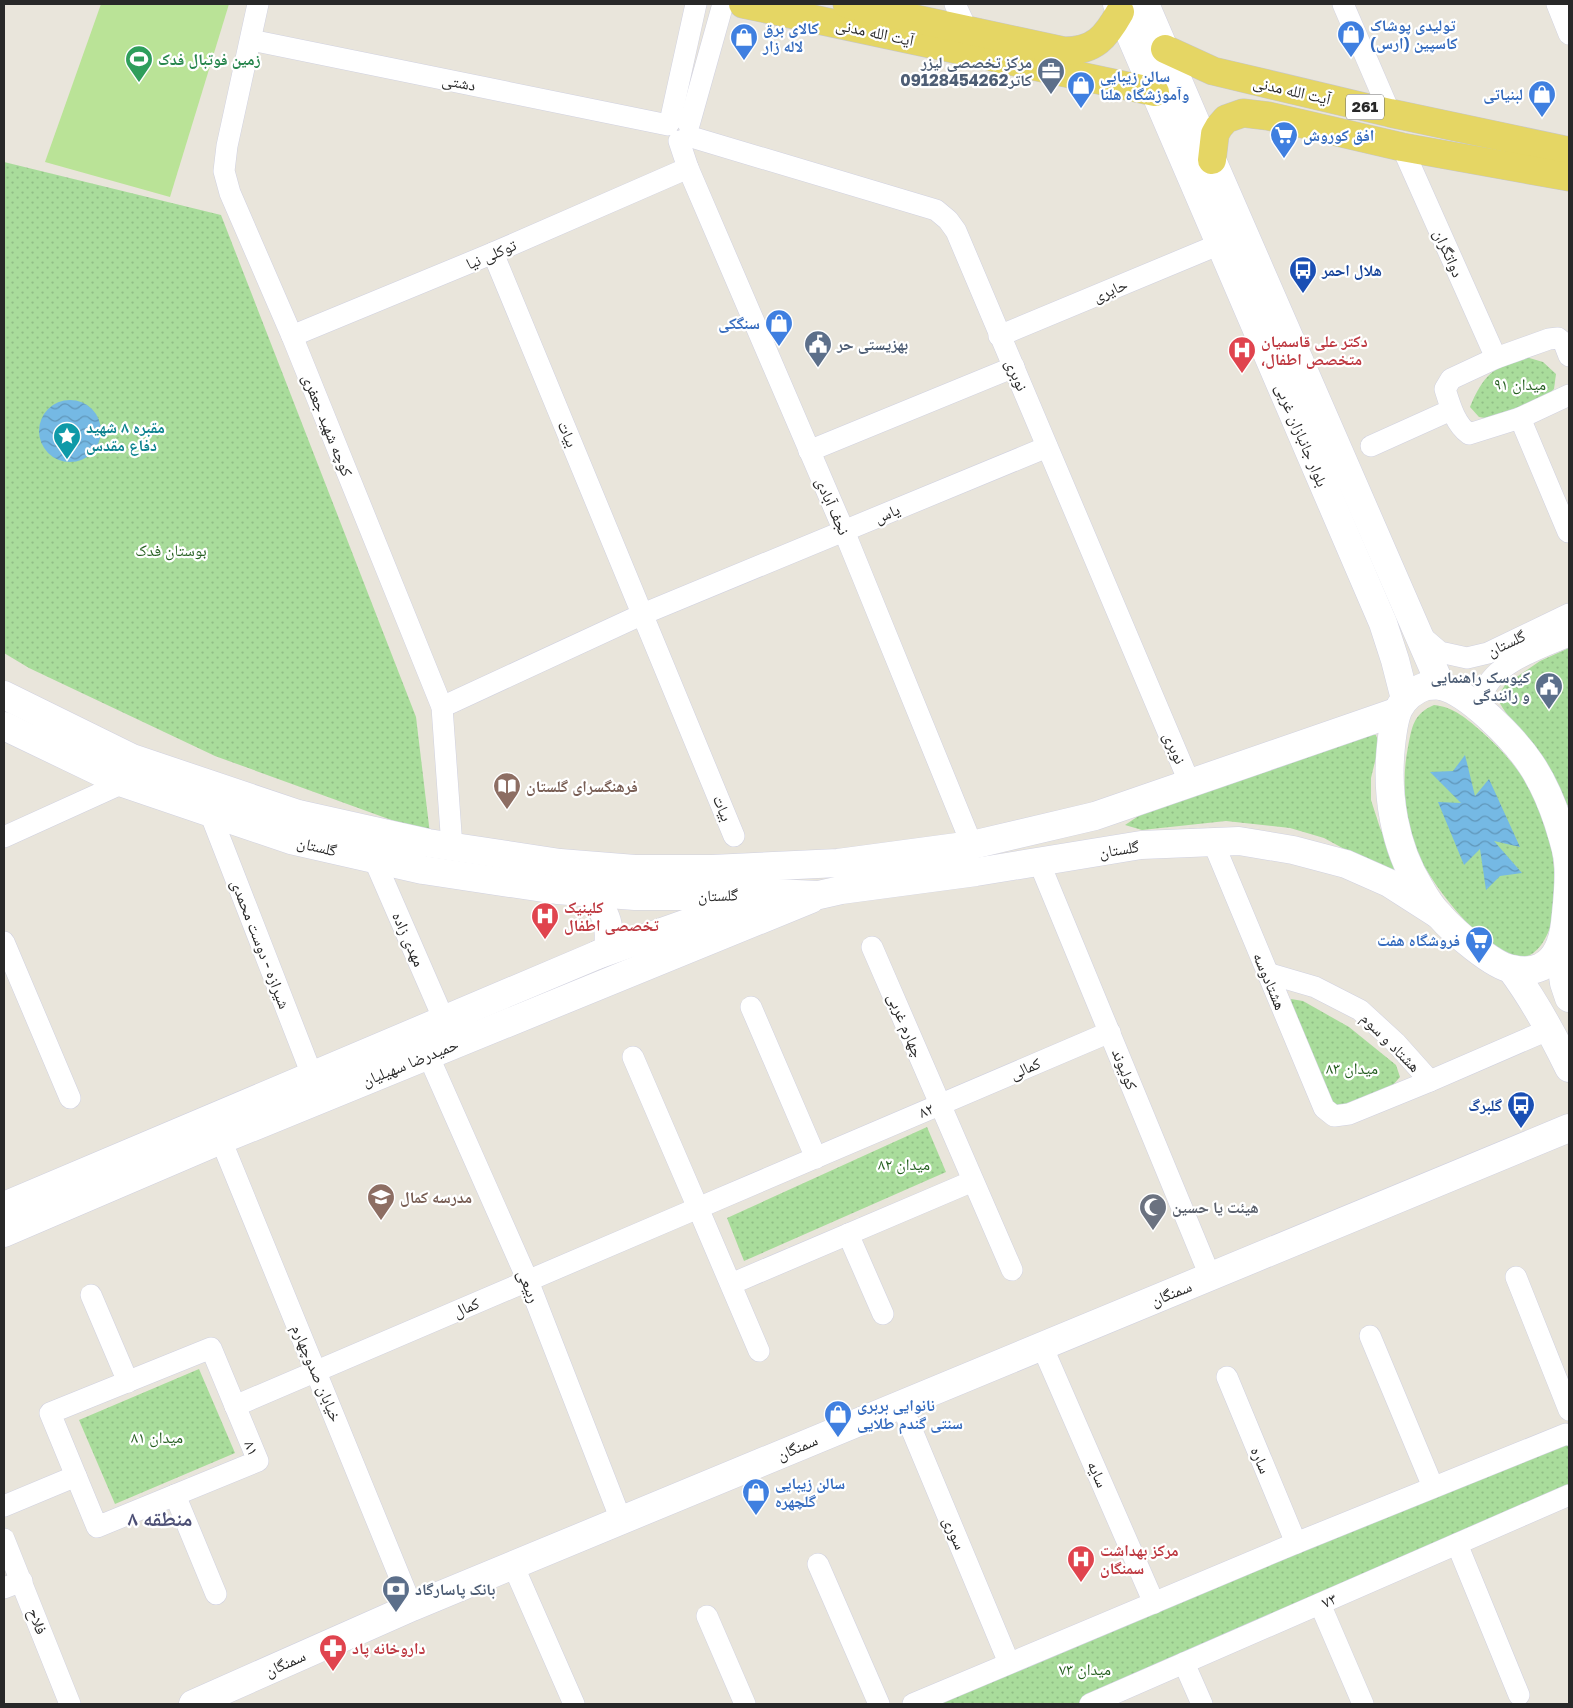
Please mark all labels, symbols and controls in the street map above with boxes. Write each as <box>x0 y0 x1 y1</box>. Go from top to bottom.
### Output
street label: آیت الله مدنی <box>834 14 917 51</box>
place label: تولیدی پوشاک کاسپین (ارس) <box>1370 15 1458 53</box>
place label: کالای برق لاله زار <box>762 18 819 56</box>
shop icon: تولیدی پوشاک کاسپین (ارس) <box>1336 19 1366 58</box>
shop icon: کالای برق لاله زار <box>729 22 759 61</box>
sports icon: زمین فوتبال فدک <box>124 44 154 83</box>
place label: زمین فوتبال فدک <box>158 49 261 69</box>
place label: مرکز تخصصی لیزر کاتر09128454262 <box>900 52 1032 90</box>
office icon: مرکز تخصصی لیزر کاتر09128454262 <box>1036 56 1066 95</box>
place label: سالن زیبایی وآموزشگاه هلنا <box>1100 66 1189 104</box>
street label: دشتی <box>440 69 478 96</box>
shop icon: سالن زیبایی وآموزشگاه هلنا <box>1066 70 1096 109</box>
street label: آیت الله مدنی <box>1251 71 1334 110</box>
shop icon: لبنیاتی <box>1527 79 1557 118</box>
place label: لبنیاتی <box>1483 84 1523 104</box>
road number: 261 <box>1346 94 1384 120</box>
supermarket icon: افق کوروش <box>1269 120 1299 159</box>
place label: افق کوروش <box>1303 125 1374 145</box>
street label: دواتگران <box>1429 226 1468 280</box>
street label: توکلی نیا <box>463 234 520 274</box>
bus stop icon: هلال احمر <box>1288 255 1318 294</box>
place label: هلال احمر <box>1321 260 1382 280</box>
street label: حایری <box>1089 274 1131 307</box>
shop icon: سنگکی <box>764 308 794 347</box>
place label: سنگکی <box>718 313 760 333</box>
public building icon: بهزیستی حر <box>803 329 833 368</box>
place label: دکتر علی قاسمیان ،متخصص اطفال <box>1261 331 1368 369</box>
place label: بهزیستی حر <box>836 334 908 354</box>
hospital icon: دکتر علی قاسمیان ،متخصص اطفال <box>1227 335 1257 374</box>
street label: نوبری <box>1000 356 1033 394</box>
street label: کوچه شهید جعفری <box>297 371 358 480</box>
park label: میدان ۹۱ <box>1494 374 1546 395</box>
street label: بلوار جانبازان غربی <box>1270 380 1333 490</box>
place label: مقبره ۸ شهید دفاع مقدس <box>86 417 165 456</box>
street label: بیات <box>554 418 582 450</box>
place icon: مقبره ۸ شهید دفاع مقدس <box>52 421 82 460</box>
street label: نجف آبادی <box>811 474 855 538</box>
street label: یاس <box>871 499 903 528</box>
park label: بوستان فدک <box>135 540 207 561</box>
street label: گلستان <box>1483 625 1529 661</box>
place label: کیوسک راهنمایی و رانندگی <box>1431 667 1530 705</box>
public building icon: کیوسک راهنمایی و رانندگی <box>1534 671 1564 710</box>
street label: نوبری <box>1158 729 1191 767</box>
library icon: فرهنگسرای گلستان <box>492 771 522 810</box>
place label: فرهنگسرای گلستان <box>526 776 638 796</box>
street label: بیات <box>709 792 737 824</box>
street label: گلستان <box>295 832 339 861</box>
street label: گلستان <box>1098 836 1141 863</box>
street label: شیرازه - دوست محمدی <box>226 876 295 1012</box>
street label: گلستان <box>697 884 739 907</box>
place label: کلینیک تخصصی اطفال <box>564 897 659 935</box>
hospital icon: کلینیک تخصصی اطفال <box>530 901 560 940</box>
street label: مهدی زاده <box>387 908 430 970</box>
supermarket icon: فروشگاه هفت <box>1464 925 1494 964</box>
place label: فروشگاه هفت <box>1377 930 1460 950</box>
street label: هشتادوسه <box>1249 949 1291 1013</box>
street label: چهارم غربی <box>883 990 929 1061</box>
street label: هشتاد و سوم <box>1356 1008 1425 1077</box>
street label: حمیدرضا سهیلیان <box>359 1034 462 1091</box>
street label: کولیوند <box>1108 1045 1142 1093</box>
street label: کمالی <box>1007 1052 1044 1084</box>
park label: میدان ۸۳ <box>1326 1058 1378 1079</box>
bus stop icon: گلبرگ <box>1506 1090 1536 1129</box>
place label: گلبرگ <box>1468 1095 1502 1115</box>
street label: ۸۲ <box>915 1098 937 1122</box>
park label: میدان ۸۲ <box>878 1154 930 1175</box>
school or university icon: مدرسه کمال <box>366 1182 396 1221</box>
place label: مدرسه کمال <box>400 1187 472 1207</box>
mosque icon: هیئت یا حسین <box>1138 1192 1168 1231</box>
place label: هیئت یا حسین <box>1172 1197 1259 1217</box>
street label: ربیعی <box>512 1267 545 1306</box>
street label: سمنگان <box>1148 1276 1195 1311</box>
street label: کمال <box>450 1292 483 1322</box>
street label: خیابان صدوچهارم <box>287 1321 346 1425</box>
place label: نانوایی بربری سنتی گندم طلایی <box>857 1395 963 1435</box>
shop icon: نانوایی بربری سنتی گندم طلایی <box>823 1399 853 1438</box>
park label: میدان ۸۱ <box>131 1427 183 1448</box>
street label: سمنگان <box>773 1429 821 1465</box>
street label: ۸۱ <box>240 1438 264 1458</box>
street label: ساره <box>1246 1444 1276 1476</box>
street label: سایه <box>1083 1457 1113 1491</box>
place label: سالن زیبایی گلچهره <box>775 1473 845 1511</box>
shop icon: سالن زیبایی گلچهره <box>741 1477 771 1516</box>
district label: منطقه ۸ <box>128 1505 192 1531</box>
street label: سوری <box>938 1513 971 1553</box>
place label: مرکز بهداشت سمنگان <box>1100 1540 1179 1578</box>
hospital icon: مرکز بهداشت سمنگان <box>1066 1544 1096 1583</box>
bank icon: بانک پاسارگاد <box>381 1574 411 1613</box>
place label: بانک پاسارگاد <box>415 1579 495 1599</box>
street label: ۷۳ <box>1318 1588 1340 1612</box>
street label: فلاح <box>23 1605 52 1637</box>
pharmacy icon: داروخانه پاد <box>318 1633 348 1672</box>
place label: داروخانه پاد <box>352 1638 425 1658</box>
street label: سمنگان <box>261 1645 309 1682</box>
park label: میدان ۷۳ <box>1059 1659 1111 1680</box>

